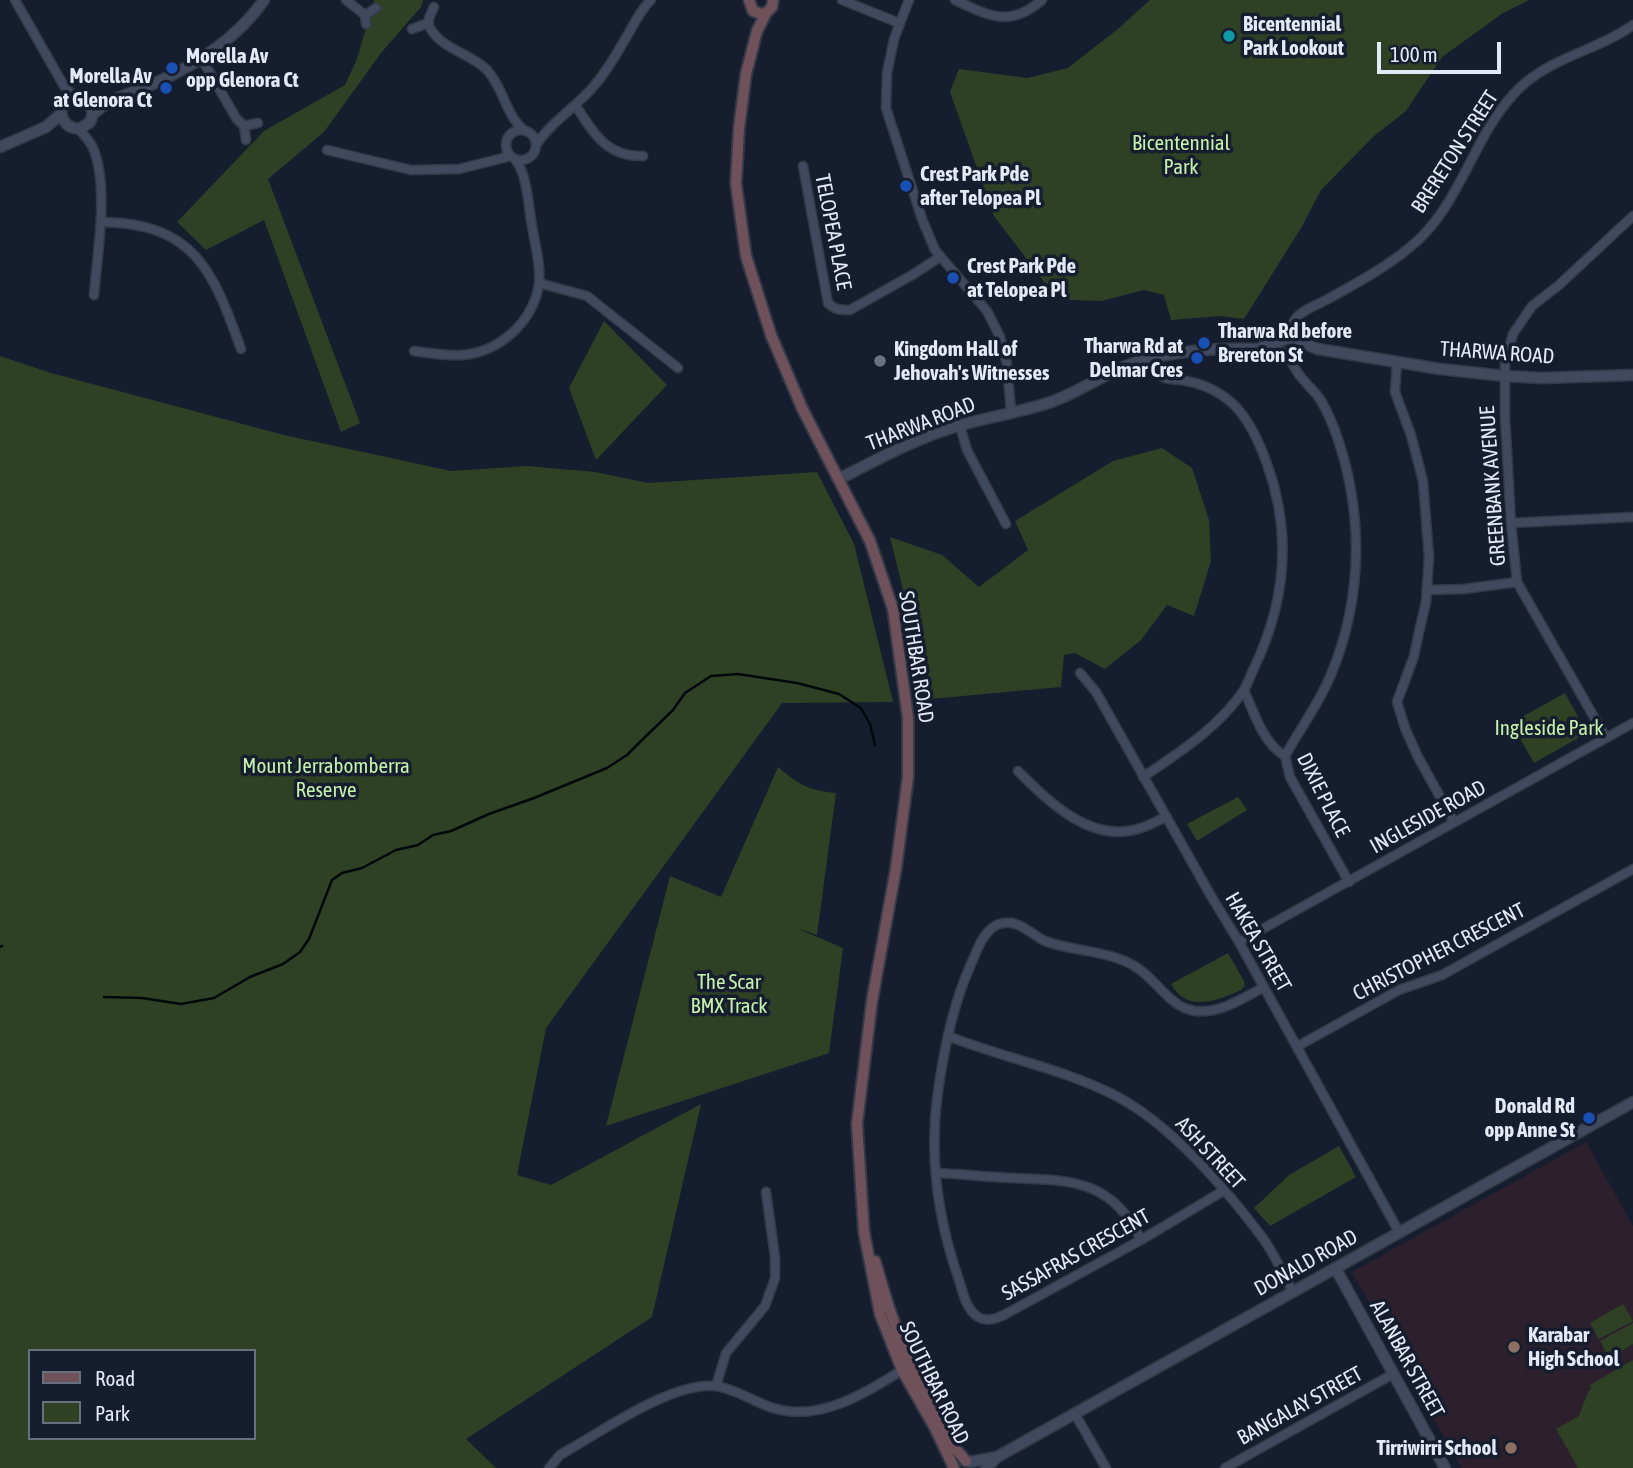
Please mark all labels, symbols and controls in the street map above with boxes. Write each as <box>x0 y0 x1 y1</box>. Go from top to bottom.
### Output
place label: Bicentennial Park Lookout <box>1243 11 1344 61</box>
marker: Bicentennial Park Lookout <box>1221 28 1237 44</box>
scale bar <box>1381 28 1505 72</box>
text: 100 m <box>1390 42 1438 66</box>
place label: Morella Av opp Glenora Ct <box>186 43 299 93</box>
marker: Morella Av opp Glenora Ct <box>164 60 180 76</box>
place label: Morella Av at Glenora Ct <box>53 63 152 113</box>
marker: Morella Av at Glenora Ct <box>158 80 174 96</box>
street label: BRERETON STREET <box>1406 86 1504 218</box>
park label: Bicentennial Park <box>1132 130 1230 180</box>
place label: Crest Park Pde after Telopea Pl <box>920 161 1041 211</box>
street label: TELOPEA PLACE <box>809 172 857 292</box>
marker: Crest Park Pde after Telopea Pl <box>898 178 914 194</box>
place label: Crest Park Pde at Telopea Pl <box>967 253 1076 303</box>
marker: Crest Park Pde at Telopea Pl <box>945 270 961 286</box>
place label: Tharwa Rd before Brereton St <box>1218 318 1352 368</box>
place label: Tharwa Rd at Delmar Cres <box>1084 333 1183 383</box>
marker: Tharwa Rd before Brereton St <box>1196 335 1212 351</box>
place label: Kingdom Hall of Jehovah's Witnesses <box>894 336 1049 386</box>
street label: THARWA ROAD <box>1439 336 1555 370</box>
marker: Tharwa Rd at Delmar Cres <box>1189 350 1205 366</box>
marker: Kingdom Hall of Jehovah's Witnesses <box>872 353 888 369</box>
street label: THARWA ROAD <box>863 392 979 456</box>
street label: GREENBANK AVENUE <box>1475 405 1511 567</box>
street label: SOUTHBAR ROAD <box>893 589 939 725</box>
park label: Ingleside Park <box>1494 715 1604 741</box>
street label: DIXIE PLACE <box>1291 749 1355 841</box>
park label: Mount Jerrabomberra Reserve <box>242 753 410 803</box>
street label: INGLESIDE ROAD <box>1366 775 1490 859</box>
street label: HAKEA STREET <box>1219 888 1297 996</box>
street label: CHRISTOPHER CRESCENT <box>1349 898 1529 1006</box>
park label: The Scar BMX Track <box>691 969 767 1019</box>
place label: Donald Rd opp Anne St <box>1484 1093 1575 1143</box>
marker: Donald Rd opp Anne St <box>1581 1110 1597 1126</box>
street label: ASH STREET <box>1170 1112 1250 1194</box>
street label: SASSAFRAS CRESCENT <box>997 1204 1155 1306</box>
street label: DONALD ROAD <box>1250 1224 1362 1302</box>
street label: ALANBAR STREET <box>1364 1296 1450 1422</box>
street label: SOUTHBAR ROAD <box>893 1318 975 1448</box>
place label: Karabar High School <box>1528 1322 1619 1372</box>
marker: Karabar High School <box>1506 1339 1522 1355</box>
legend <box>28 1349 256 1440</box>
street label: BANGALAY STREET <box>1233 1361 1367 1451</box>
text: Road <box>95 1366 135 1390</box>
text: Park <box>95 1401 130 1425</box>
place label: Tirriwirri School <box>1377 1435 1497 1461</box>
marker: Tirriwirri School <box>1503 1440 1519 1456</box>

